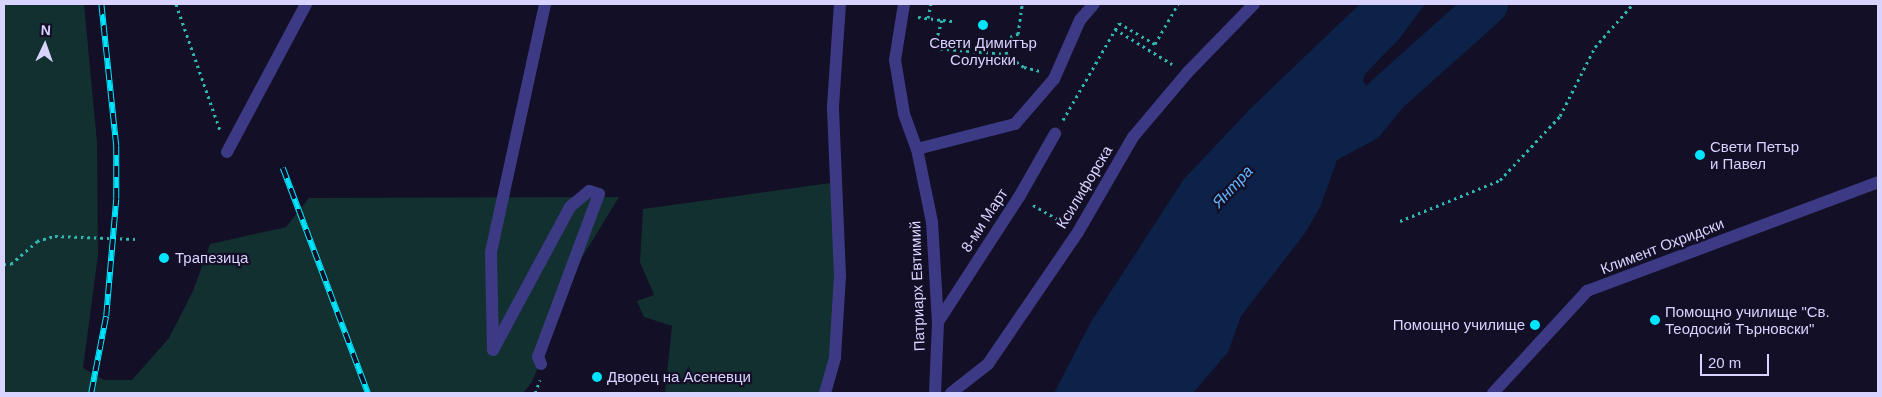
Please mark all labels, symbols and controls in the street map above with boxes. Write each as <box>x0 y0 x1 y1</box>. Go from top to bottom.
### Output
marker: Свети Димитър Солунски <box>977 19 989 31</box>
north arrow <box>20 20 70 70</box>
text: N <box>40 22 51 38</box>
place label: Свети Димитър Солунски <box>929 33 1037 68</box>
place label: Свети Петър и Павел <box>1710 137 1799 172</box>
street label: Ксилифорска <box>1052 142 1116 232</box>
marker: Свети Петър и Павел <box>1694 149 1706 161</box>
water label: Янтра <box>1209 162 1257 212</box>
street label: 8-ми Март <box>957 185 1011 255</box>
street label: Климент Охридски <box>1598 214 1726 278</box>
street label: Патриарх Евтимий <box>906 220 928 352</box>
place label: Трапезица <box>175 249 248 267</box>
marker: Трапезица <box>157 251 171 265</box>
place label: Помощно училище "Св. Теодосий Търновски" <box>1665 302 1830 337</box>
marker: Помощно училище "Св. Теодосий Търновски" <box>1649 314 1661 326</box>
place label: Помощно училище <box>1393 316 1525 334</box>
marker: Помощно училище <box>1529 319 1541 331</box>
scale bar <box>1702 344 1771 376</box>
text: 20 m <box>1708 354 1741 371</box>
place label: Дворец на Асеневци <box>607 368 751 386</box>
marker: Дворец на Асеневци <box>591 371 603 383</box>

